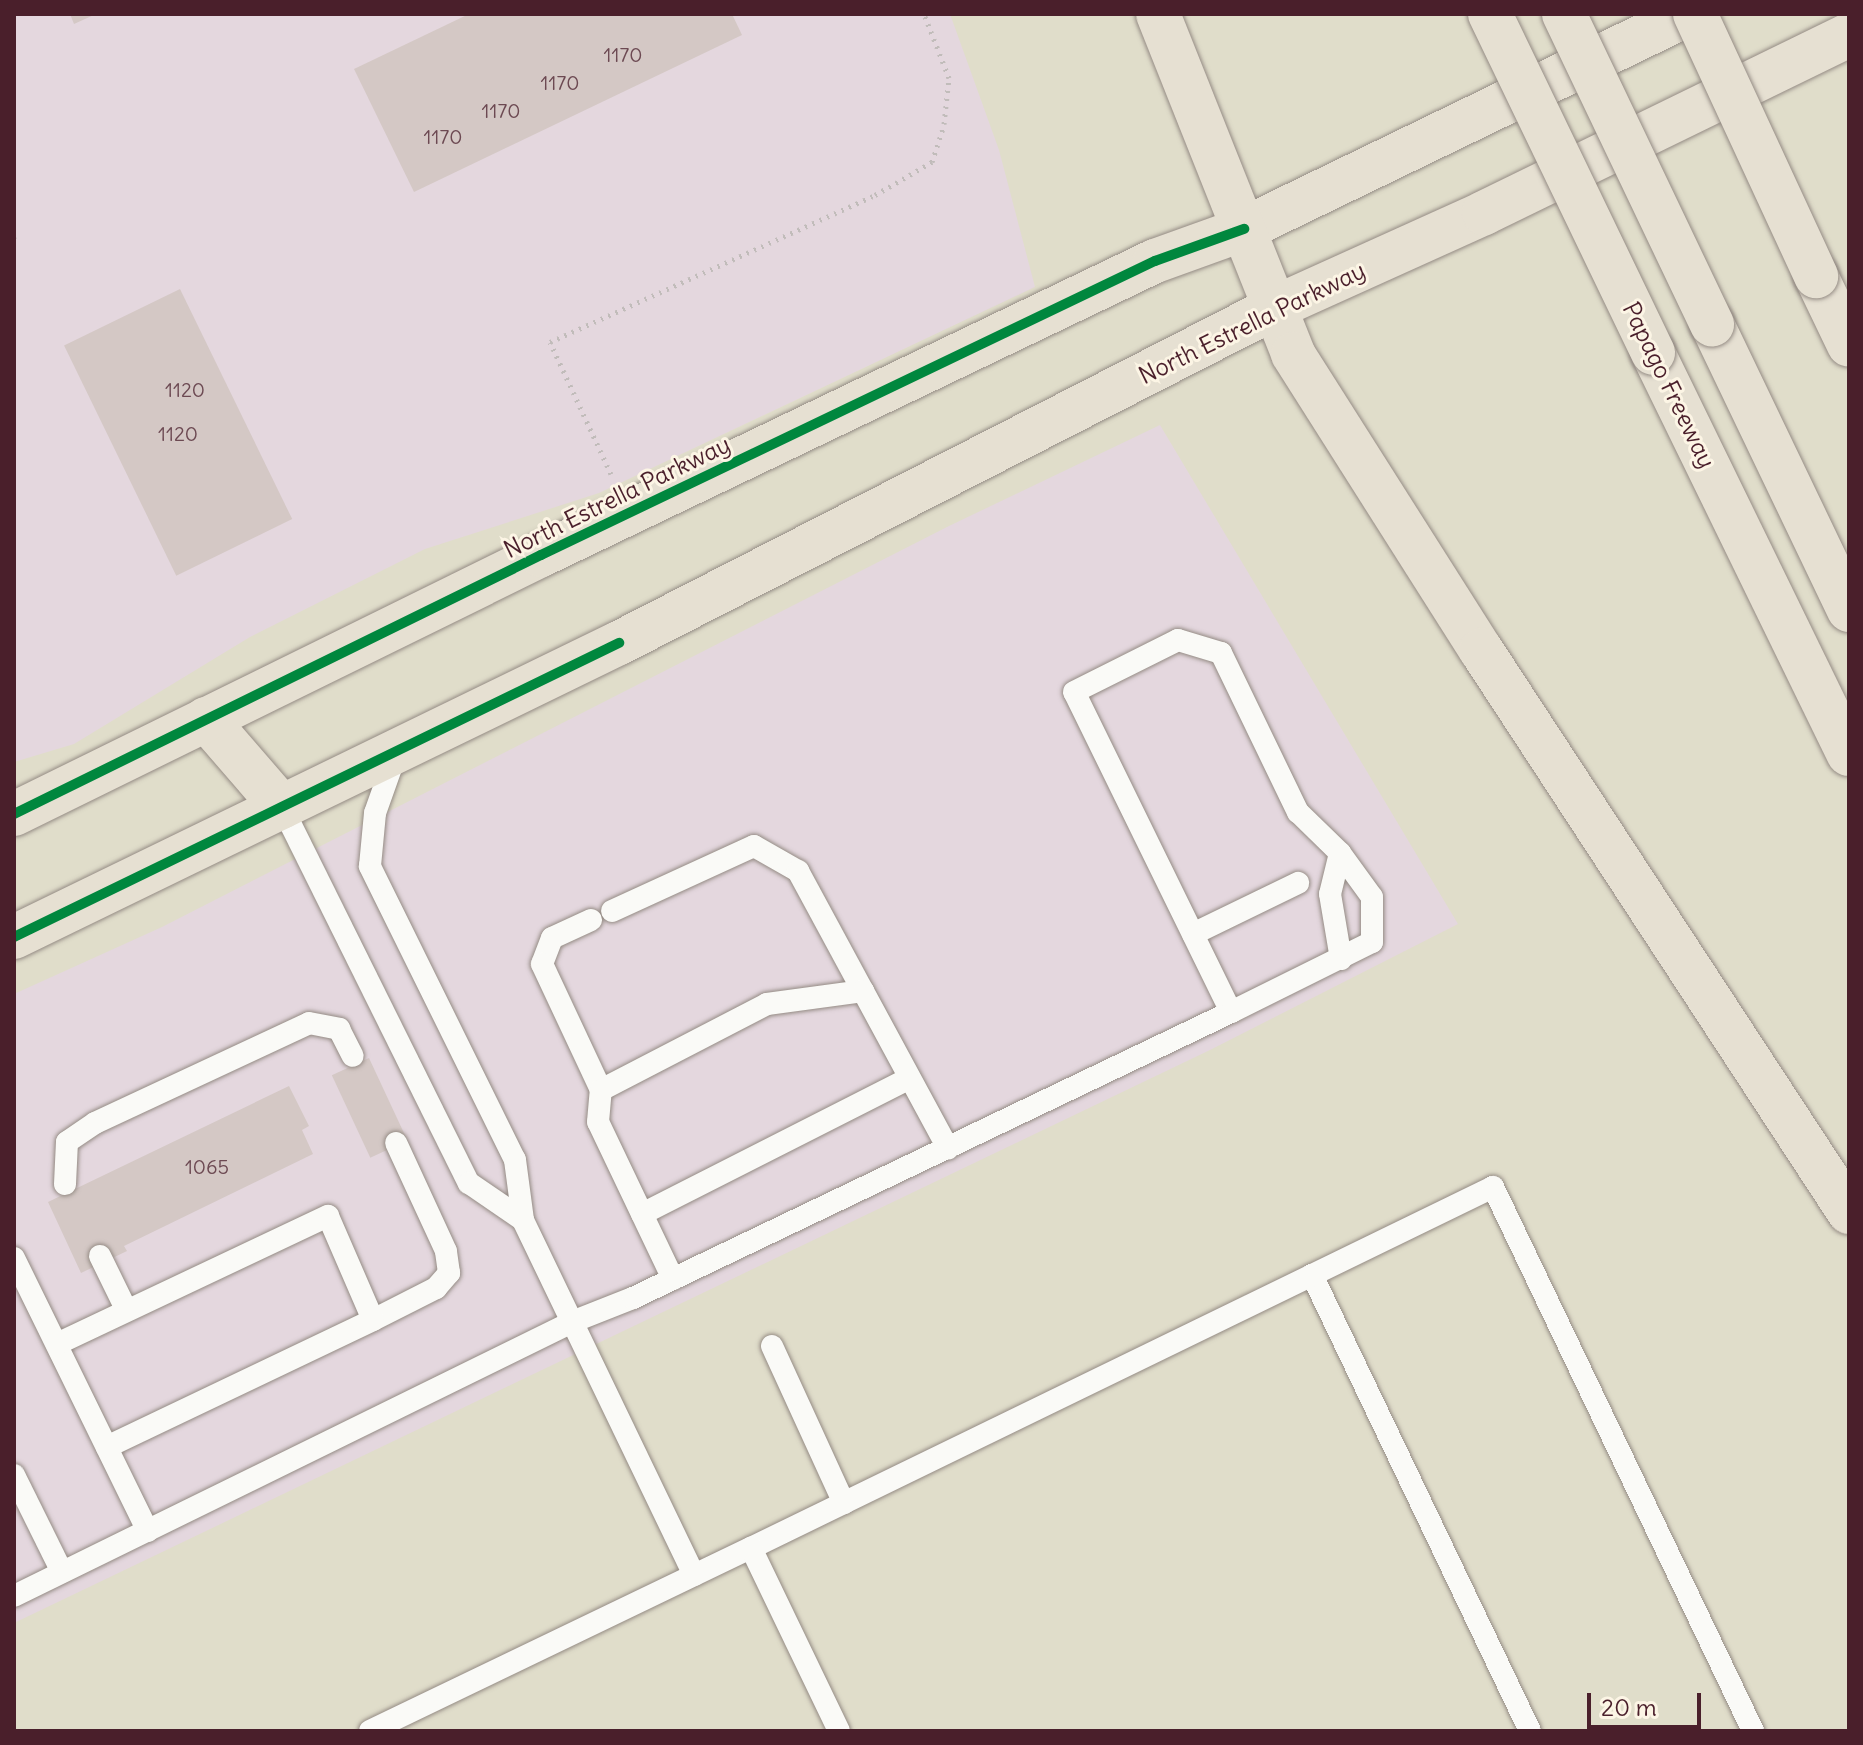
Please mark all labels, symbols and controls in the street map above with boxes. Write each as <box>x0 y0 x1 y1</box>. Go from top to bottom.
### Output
house number: 1170 <box>604 42 642 66</box>
house number: 1170 <box>541 70 579 94</box>
house number: 1170 <box>482 98 520 122</box>
house number: 1170 <box>424 124 462 148</box>
street label: North Estrella Parkway <box>1134 256 1370 390</box>
street label: Papago Freeway <box>1616 297 1722 473</box>
house number: 1120 <box>165 377 205 401</box>
house number: 1120 <box>158 421 198 445</box>
street label: North Estrella Parkway <box>499 430 735 564</box>
house number: 1065 <box>185 1154 229 1178</box>
scale bar <box>1591 1677 1705 1727</box>
text: 20 m <box>1601 1692 1657 1722</box>

